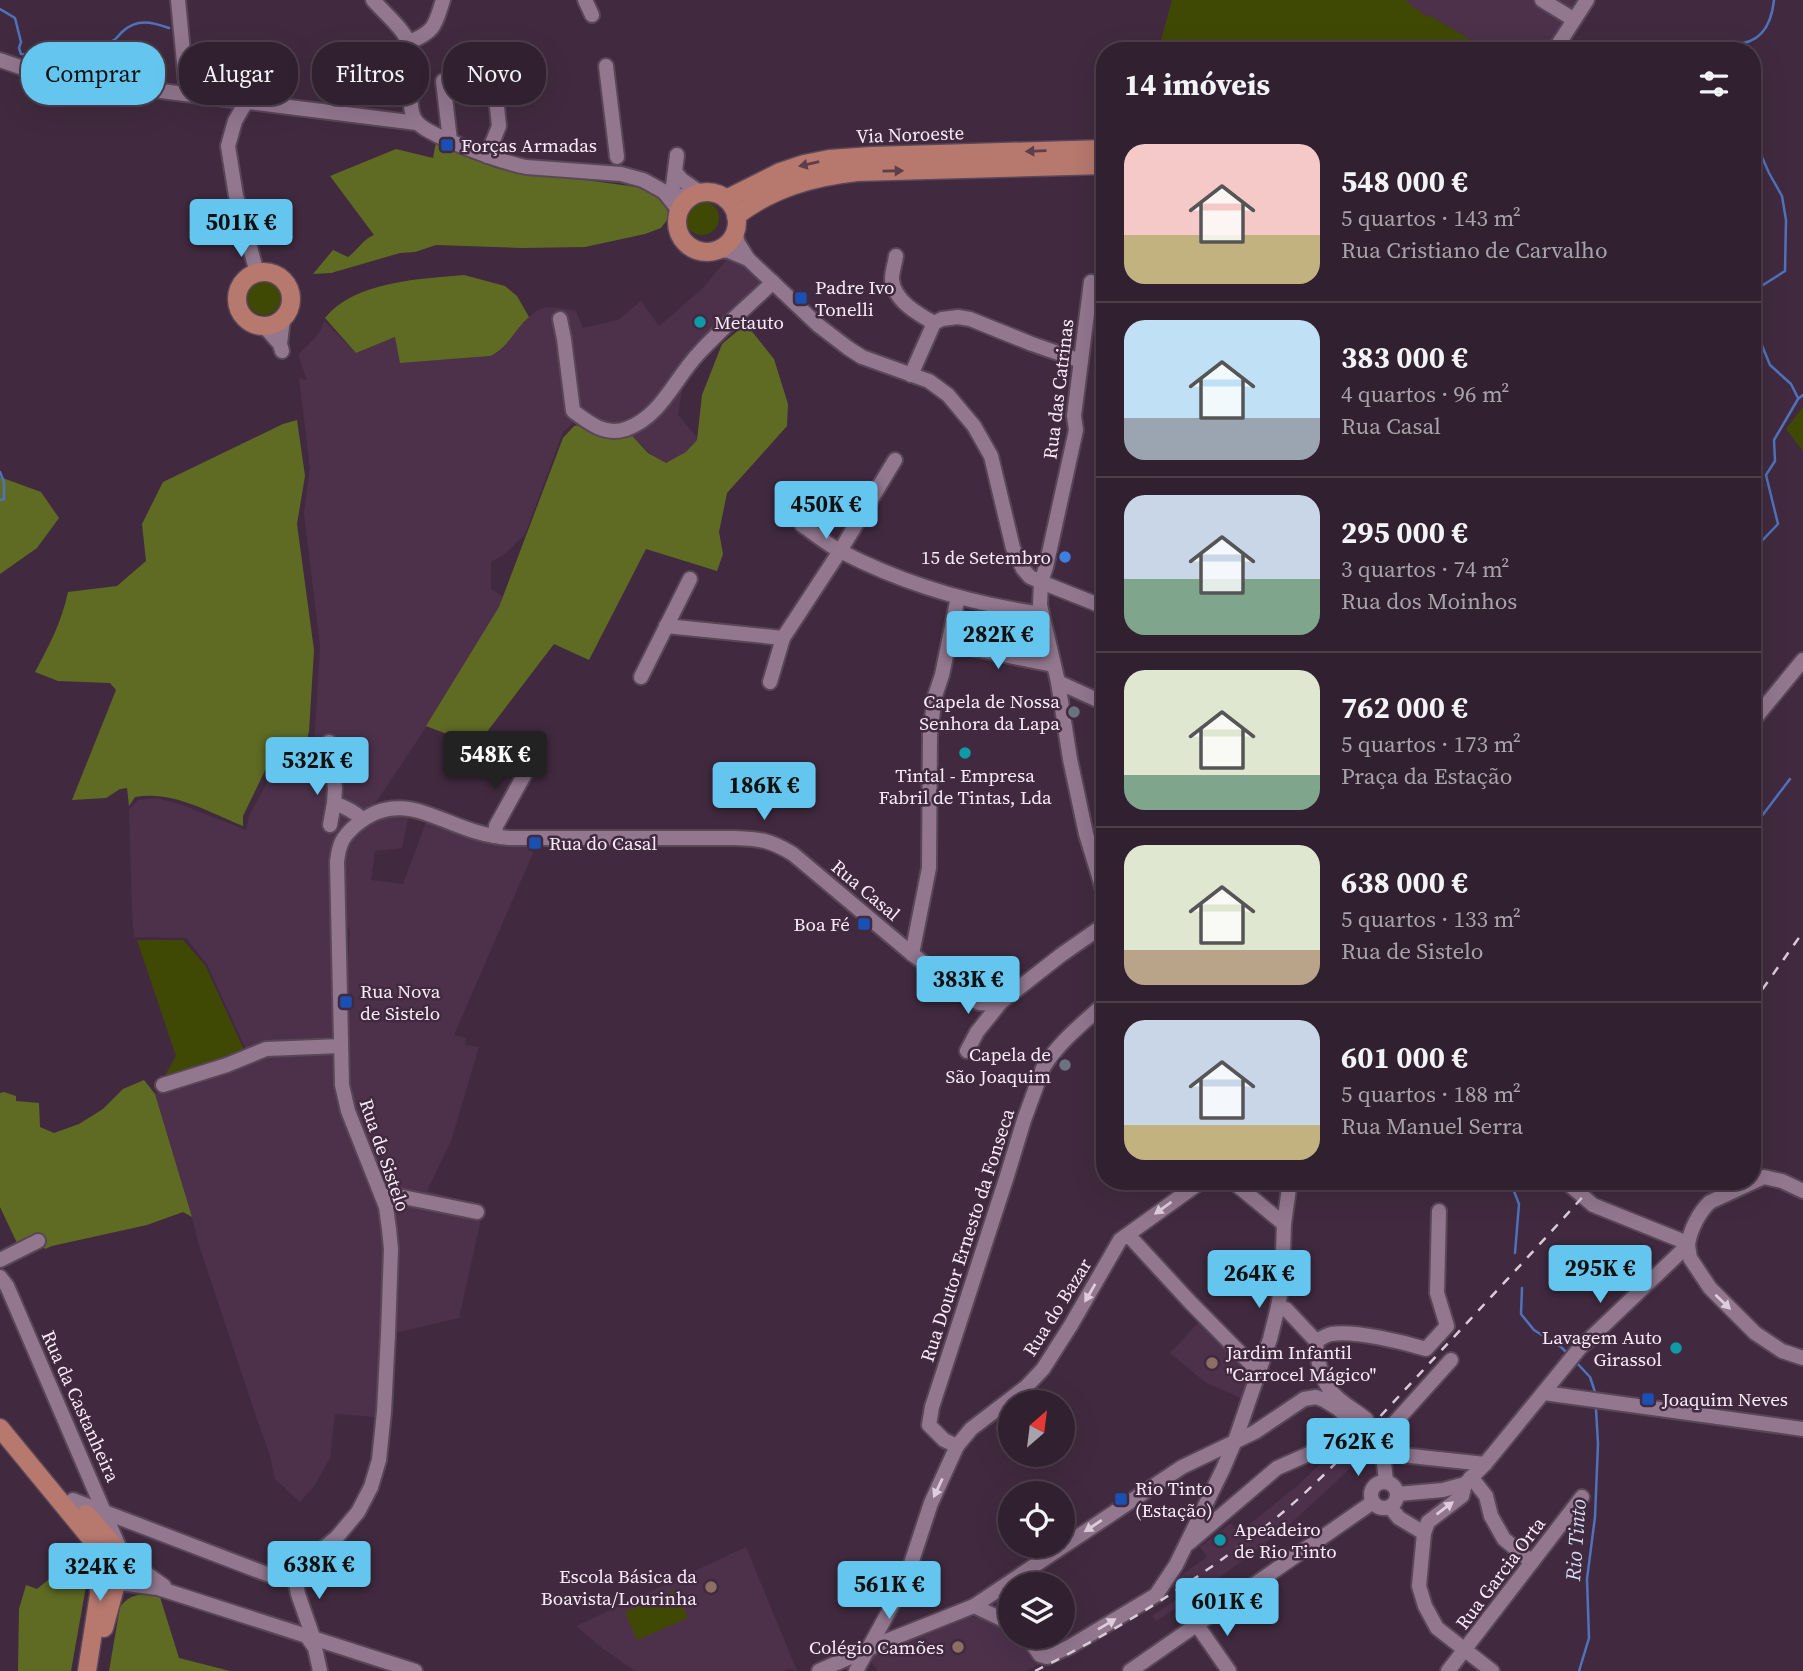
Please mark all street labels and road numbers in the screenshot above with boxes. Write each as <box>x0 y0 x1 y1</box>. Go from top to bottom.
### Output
street label: Via Noroeste <box>855 119 965 149</box>
street label: Rua das Catrinas <box>1036 317 1080 461</box>
street label: Rua Casal <box>826 854 906 927</box>
street label: Rua de Sistelo <box>354 1095 416 1215</box>
street label: Rua Doutor Ernesto da Fonseca <box>914 1105 1020 1365</box>
street label: Rua do Bazar <box>1017 1253 1097 1361</box>
street label: Rua da Castanheira <box>36 1326 126 1486</box>
street label: Rua Garcia Orta <box>1449 1511 1551 1635</box>

